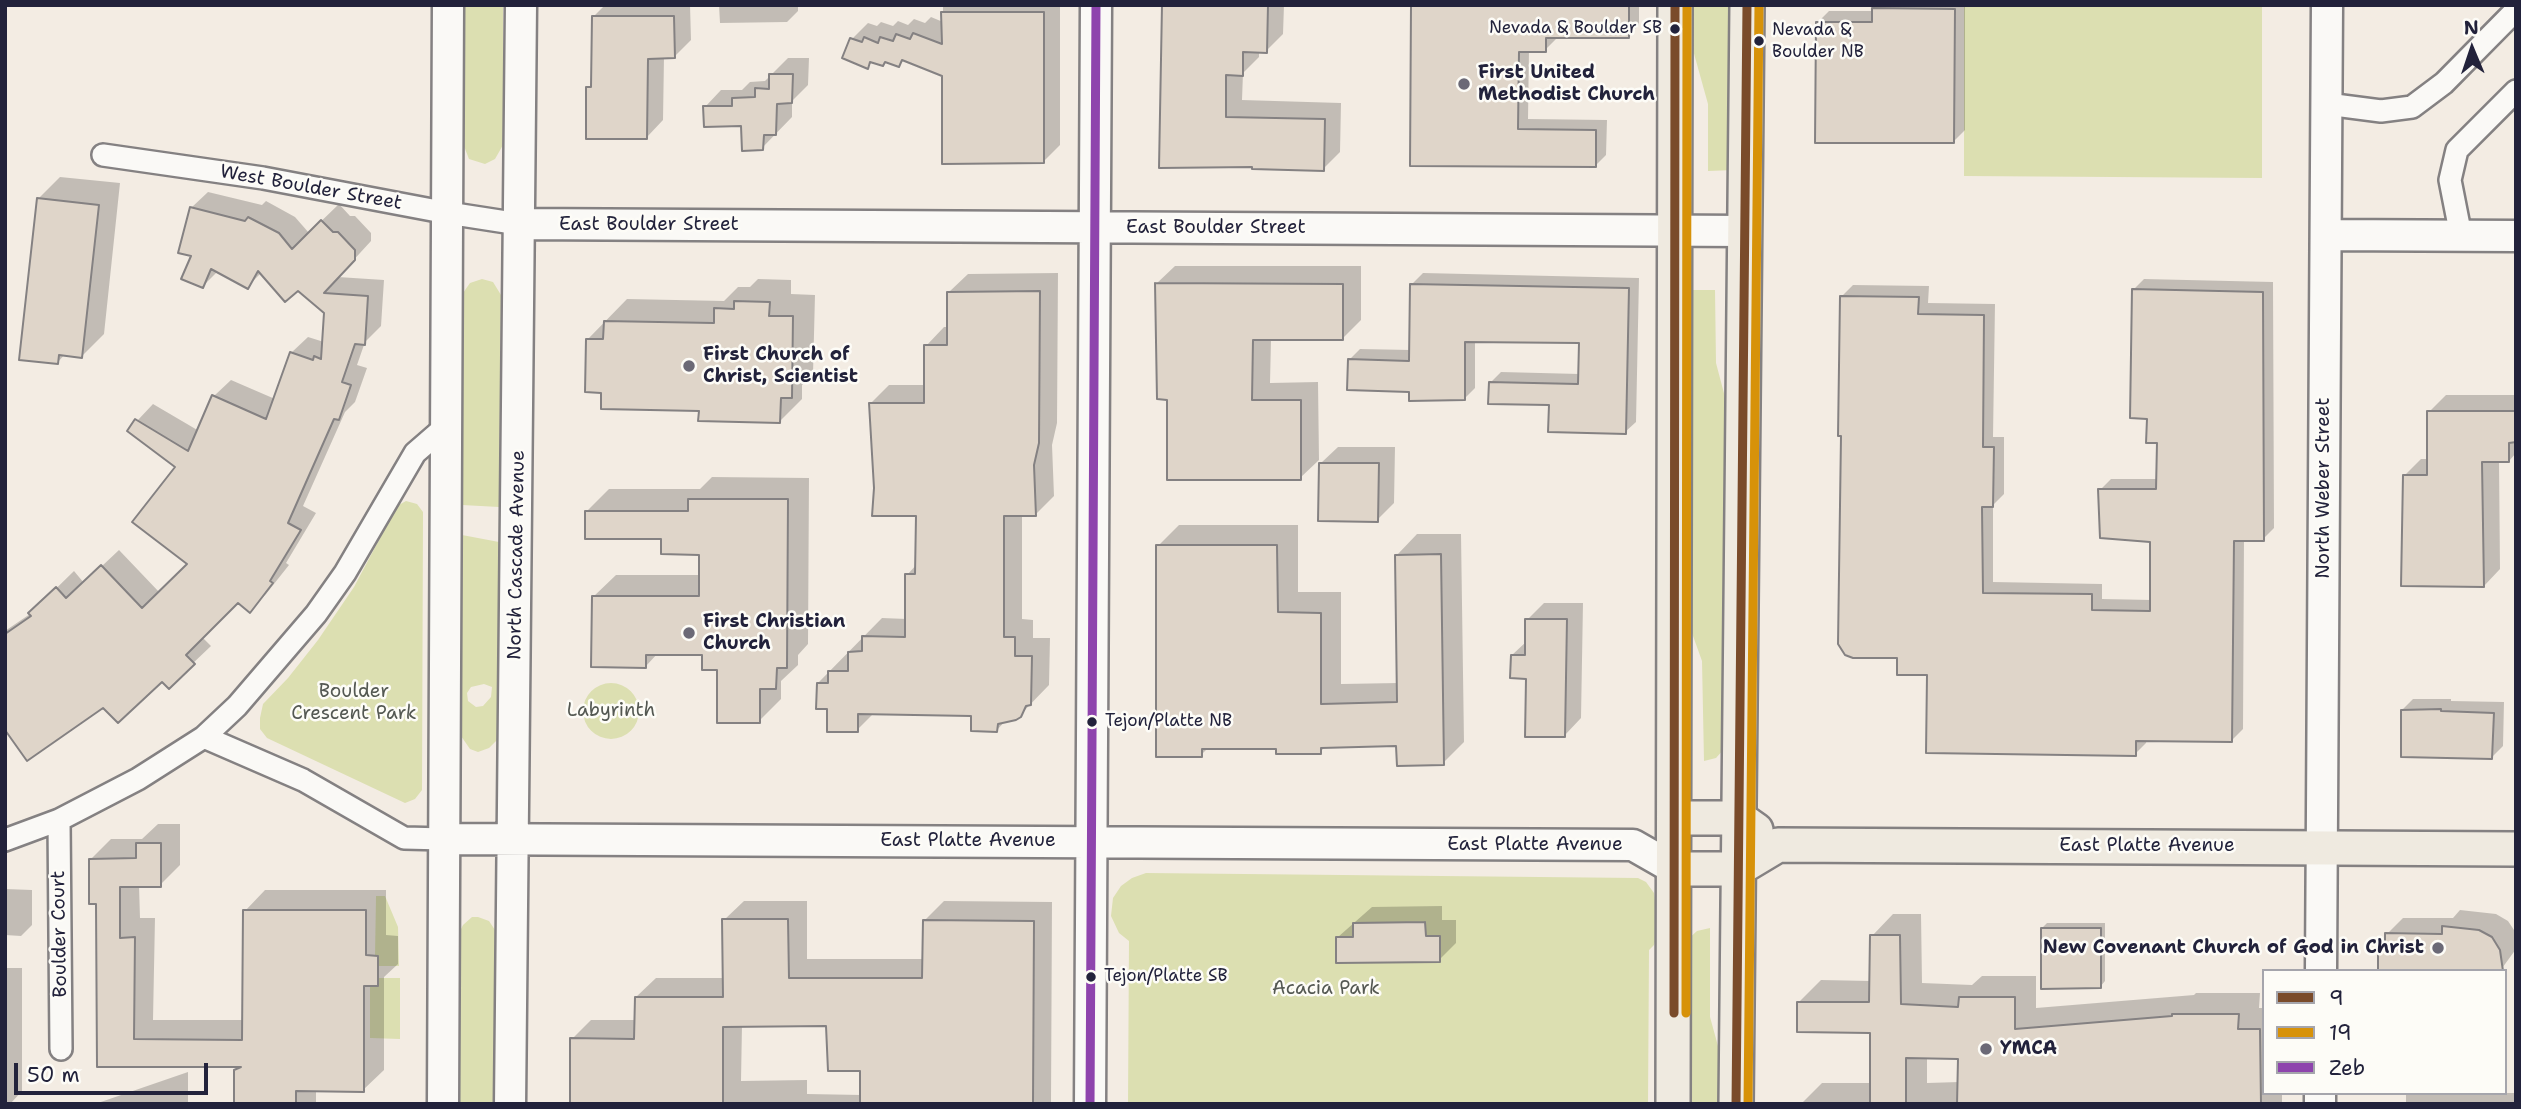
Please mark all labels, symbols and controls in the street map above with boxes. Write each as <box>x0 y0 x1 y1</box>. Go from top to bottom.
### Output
north arrow <box>2437 14 2507 84</box>
text: N <box>2463 15 2479 40</box>
place label: Nevada & Boulder SB <box>1489 19 1662 39</box>
place label: Nevada & Boulder NB <box>1772 21 1864 61</box>
marker: Nevada & Boulder SB <box>1668 22 1682 36</box>
marker: Nevada & Boulder NB <box>1752 34 1766 48</box>
place label: First United Methodist Church <box>1478 62 1655 106</box>
marker: First United Methodist Church <box>1456 76 1472 92</box>
street label: West Boulder Street <box>218 161 404 215</box>
street label: East Boulder Street <box>559 214 739 236</box>
street label: East Boulder Street <box>1126 217 1306 239</box>
place label: First Church of Christ, Scientist <box>703 344 858 388</box>
marker: First Church of Christ, Scientist <box>681 358 697 374</box>
street label: North Weber Street <box>2313 397 2335 579</box>
street label: North Cascade Avenue <box>504 450 530 660</box>
place label: First Christian Church <box>703 611 845 655</box>
marker: First Christian Church <box>681 625 697 641</box>
park label: Boulder Crescent Park <box>291 681 417 725</box>
park label: Labyrinth <box>567 700 655 722</box>
place label: Tejon/Platte NB <box>1105 712 1232 732</box>
marker: Tejon/Platte NB <box>1085 715 1099 729</box>
street label: East Platte Avenue <box>880 830 1056 852</box>
street label: East Platte Avenue <box>1447 834 1623 856</box>
street label: East Platte Avenue <box>2059 835 2235 857</box>
street label: Boulder Court <box>47 870 73 998</box>
place label: New Covenant Church of God in Christ <box>2043 937 2424 959</box>
marker: New Covenant Church of God in Christ <box>2430 940 2446 956</box>
place label: Tejon/Platte SB <box>1104 967 1228 987</box>
legend <box>2262 969 2507 1095</box>
marker: Tejon/Platte SB <box>1084 970 1098 984</box>
park label: Acacia Park <box>1272 978 1380 1000</box>
text: 9 <box>2329 984 2344 1012</box>
text: 19 <box>2329 1019 2352 1047</box>
place label: YMCA <box>2000 1038 2057 1060</box>
marker: YMCA <box>1978 1041 1994 1057</box>
scale bar <box>18 1050 212 1094</box>
text: Zeb <box>2329 1054 2365 1082</box>
text: 50 m <box>27 1061 80 1089</box>

